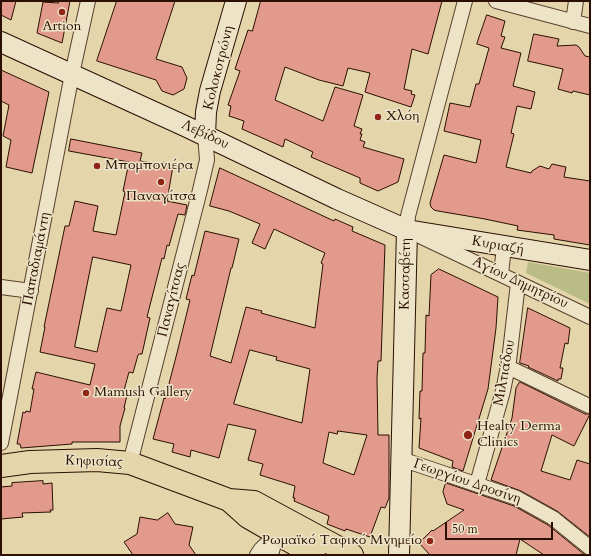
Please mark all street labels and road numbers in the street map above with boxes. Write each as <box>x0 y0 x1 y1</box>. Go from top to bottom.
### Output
street label: Κολοκοτρώνη <box>200 24 238 112</box>
street label: Λεβίδου <box>179 117 231 153</box>
street label: Παπαδιαμάντη <box>20 211 54 307</box>
street label: Κυριαζή <box>470 233 526 259</box>
street label: Κασσαβέτη <box>397 238 415 310</box>
street label: Αγίου Δημητρίου <box>470 253 570 313</box>
street label: Παναγίτσας <box>155 261 189 339</box>
street label: Μιλτιάδου <box>491 339 519 407</box>
street label: Κηφισίας <box>65 453 123 471</box>
street label: Γεωργίου Δροσίνη <box>411 456 523 508</box>

